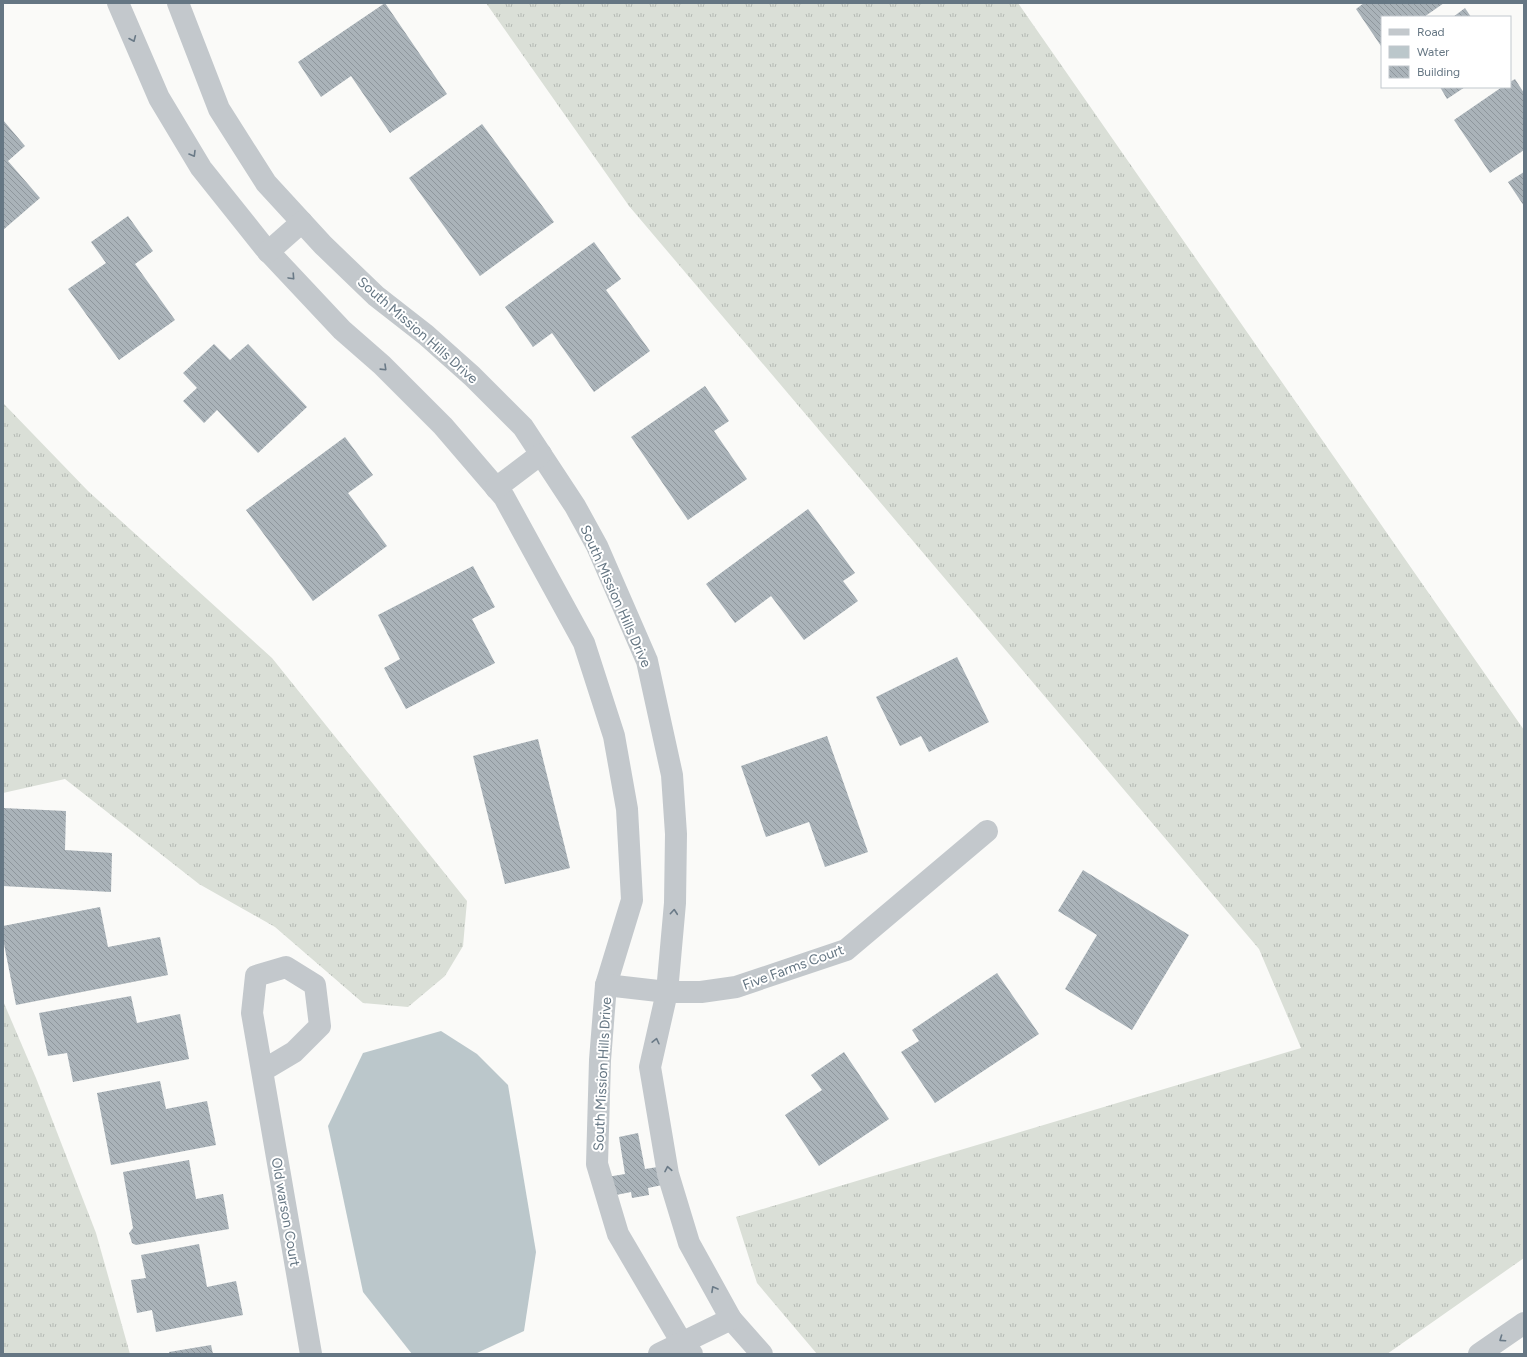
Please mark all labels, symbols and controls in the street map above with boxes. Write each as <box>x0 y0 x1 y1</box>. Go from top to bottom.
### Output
legend <box>1381 16 1511 88</box>
text: Road <box>1417 25 1445 39</box>
one-way arrow <box>128 34 136 42</box>
text: Water <box>1417 45 1449 59</box>
text: Building <box>1417 65 1460 79</box>
one-way arrow <box>188 150 195 157</box>
one-way arrow <box>287 272 294 279</box>
street label: South Mission Hills Drive <box>354 273 482 388</box>
one-way arrow <box>379 363 387 371</box>
street label: South Mission Hills Drive <box>576 522 655 670</box>
one-way arrow <box>669 909 678 916</box>
street label: Five Farms Court <box>740 941 846 994</box>
street label: South Mission Hills Drive <box>590 996 615 1151</box>
one-way arrow <box>651 1038 659 1044</box>
street label: Old warson Court <box>268 1156 303 1268</box>
one-way arrow <box>664 1165 672 1172</box>
one-way arrow <box>712 1286 719 1293</box>
one-way arrow <box>1499 1334 1506 1341</box>

